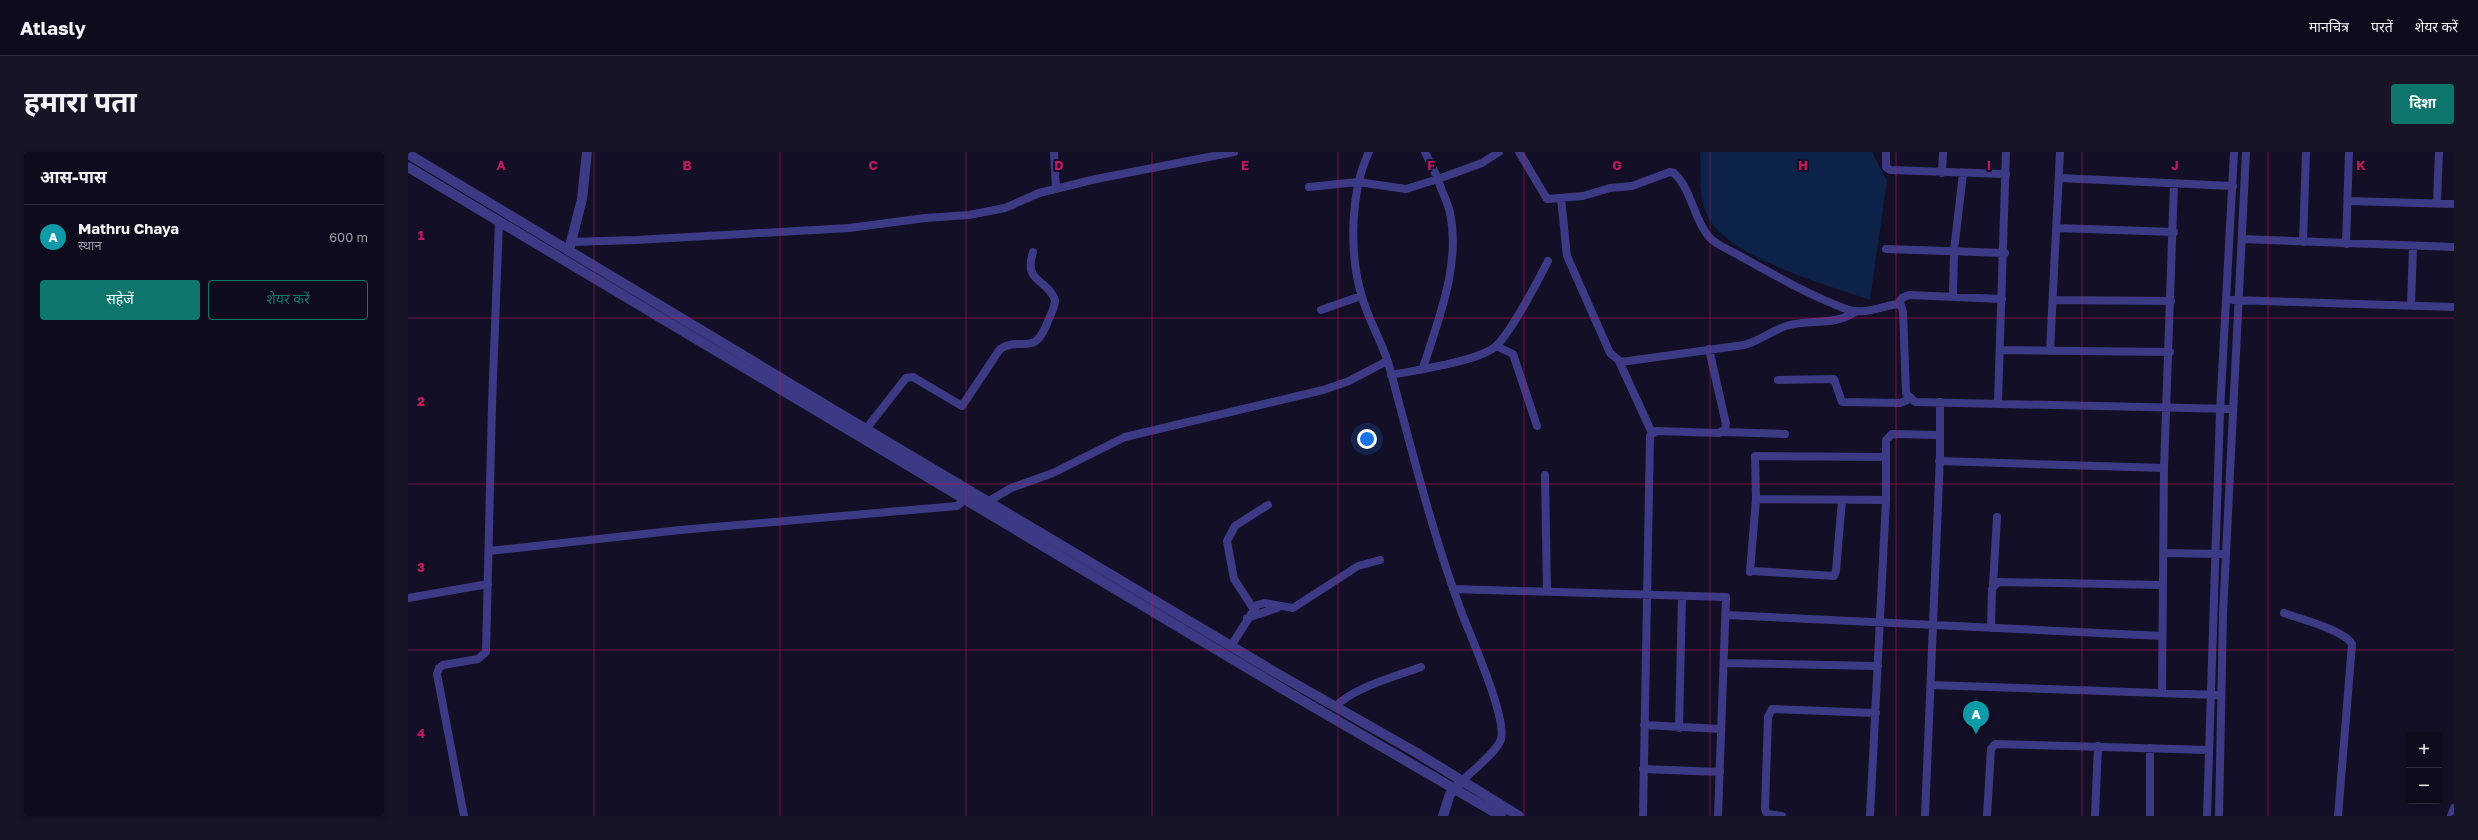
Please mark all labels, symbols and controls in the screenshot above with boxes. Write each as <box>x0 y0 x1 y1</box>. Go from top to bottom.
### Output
text: Atlasly <box>20 16 86 39</box>
text: मानचित्र <box>2309 18 2349 35</box>
text: परतें <box>2371 18 2393 35</box>
text: शेयर करें <box>2415 18 2458 35</box>
button: दिशा <box>2391 84 2454 124</box>
text: हमारा पता <box>24 85 137 118</box>
text: A <box>496 157 506 173</box>
text: B <box>682 157 692 173</box>
text: C <box>868 157 878 173</box>
text: D <box>1054 157 1064 173</box>
text: E <box>1241 157 1249 173</box>
text: F <box>1427 157 1435 173</box>
text: G <box>1612 157 1622 173</box>
text: H <box>1798 157 1808 173</box>
text: I <box>1987 157 1991 173</box>
text: J <box>2171 157 2179 173</box>
text: K <box>2356 157 2366 173</box>
text: आस-पास <box>40 166 107 187</box>
text: Mathru Chaya <box>78 219 179 237</box>
text: 1 <box>418 227 425 243</box>
text: A <box>48 229 58 245</box>
text: 600 m <box>329 229 368 245</box>
text: स्थान <box>78 237 102 253</box>
button: सहेजें <box>40 280 200 320</box>
button: शेयर करें <box>208 280 368 320</box>
text: 2 <box>417 393 425 409</box>
your location <box>1357 429 1377 449</box>
text: 3 <box>417 559 425 575</box>
pin: A <box>1963 701 1989 734</box>
text: 4 <box>417 725 425 741</box>
map controls <box>2406 732 2442 804</box>
button: + <box>2406 732 2442 768</box>
button: − <box>2406 768 2442 804</box>

